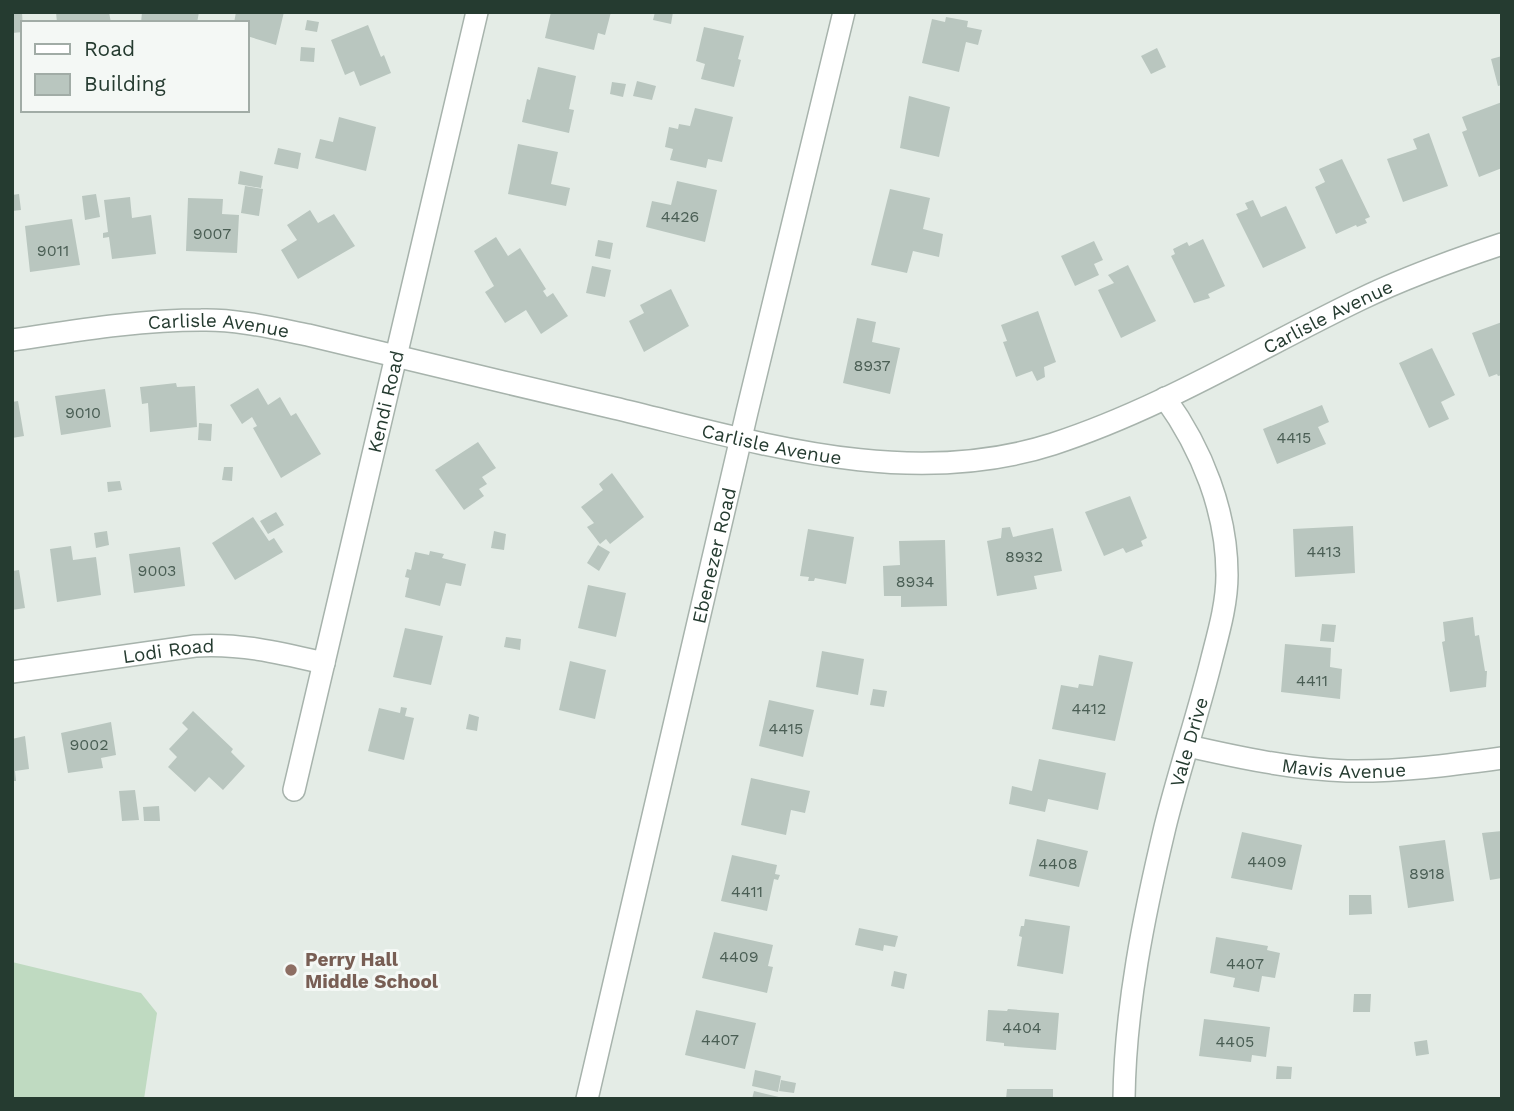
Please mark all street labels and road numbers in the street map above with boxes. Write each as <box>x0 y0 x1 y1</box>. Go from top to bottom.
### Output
street label: Carlisle Avenue <box>1259 275 1396 359</box>
street label: Carlisle Avenue <box>147 309 291 343</box>
street label: Kendi Road <box>363 348 409 455</box>
street label: Carlisle Avenue <box>699 419 843 470</box>
street label: Ebenezer Road <box>687 485 741 626</box>
street label: Lodi Road <box>121 634 215 668</box>
street label: Vale Drive <box>1165 694 1213 790</box>
street label: Mavis Avenue <box>1280 754 1407 783</box>

